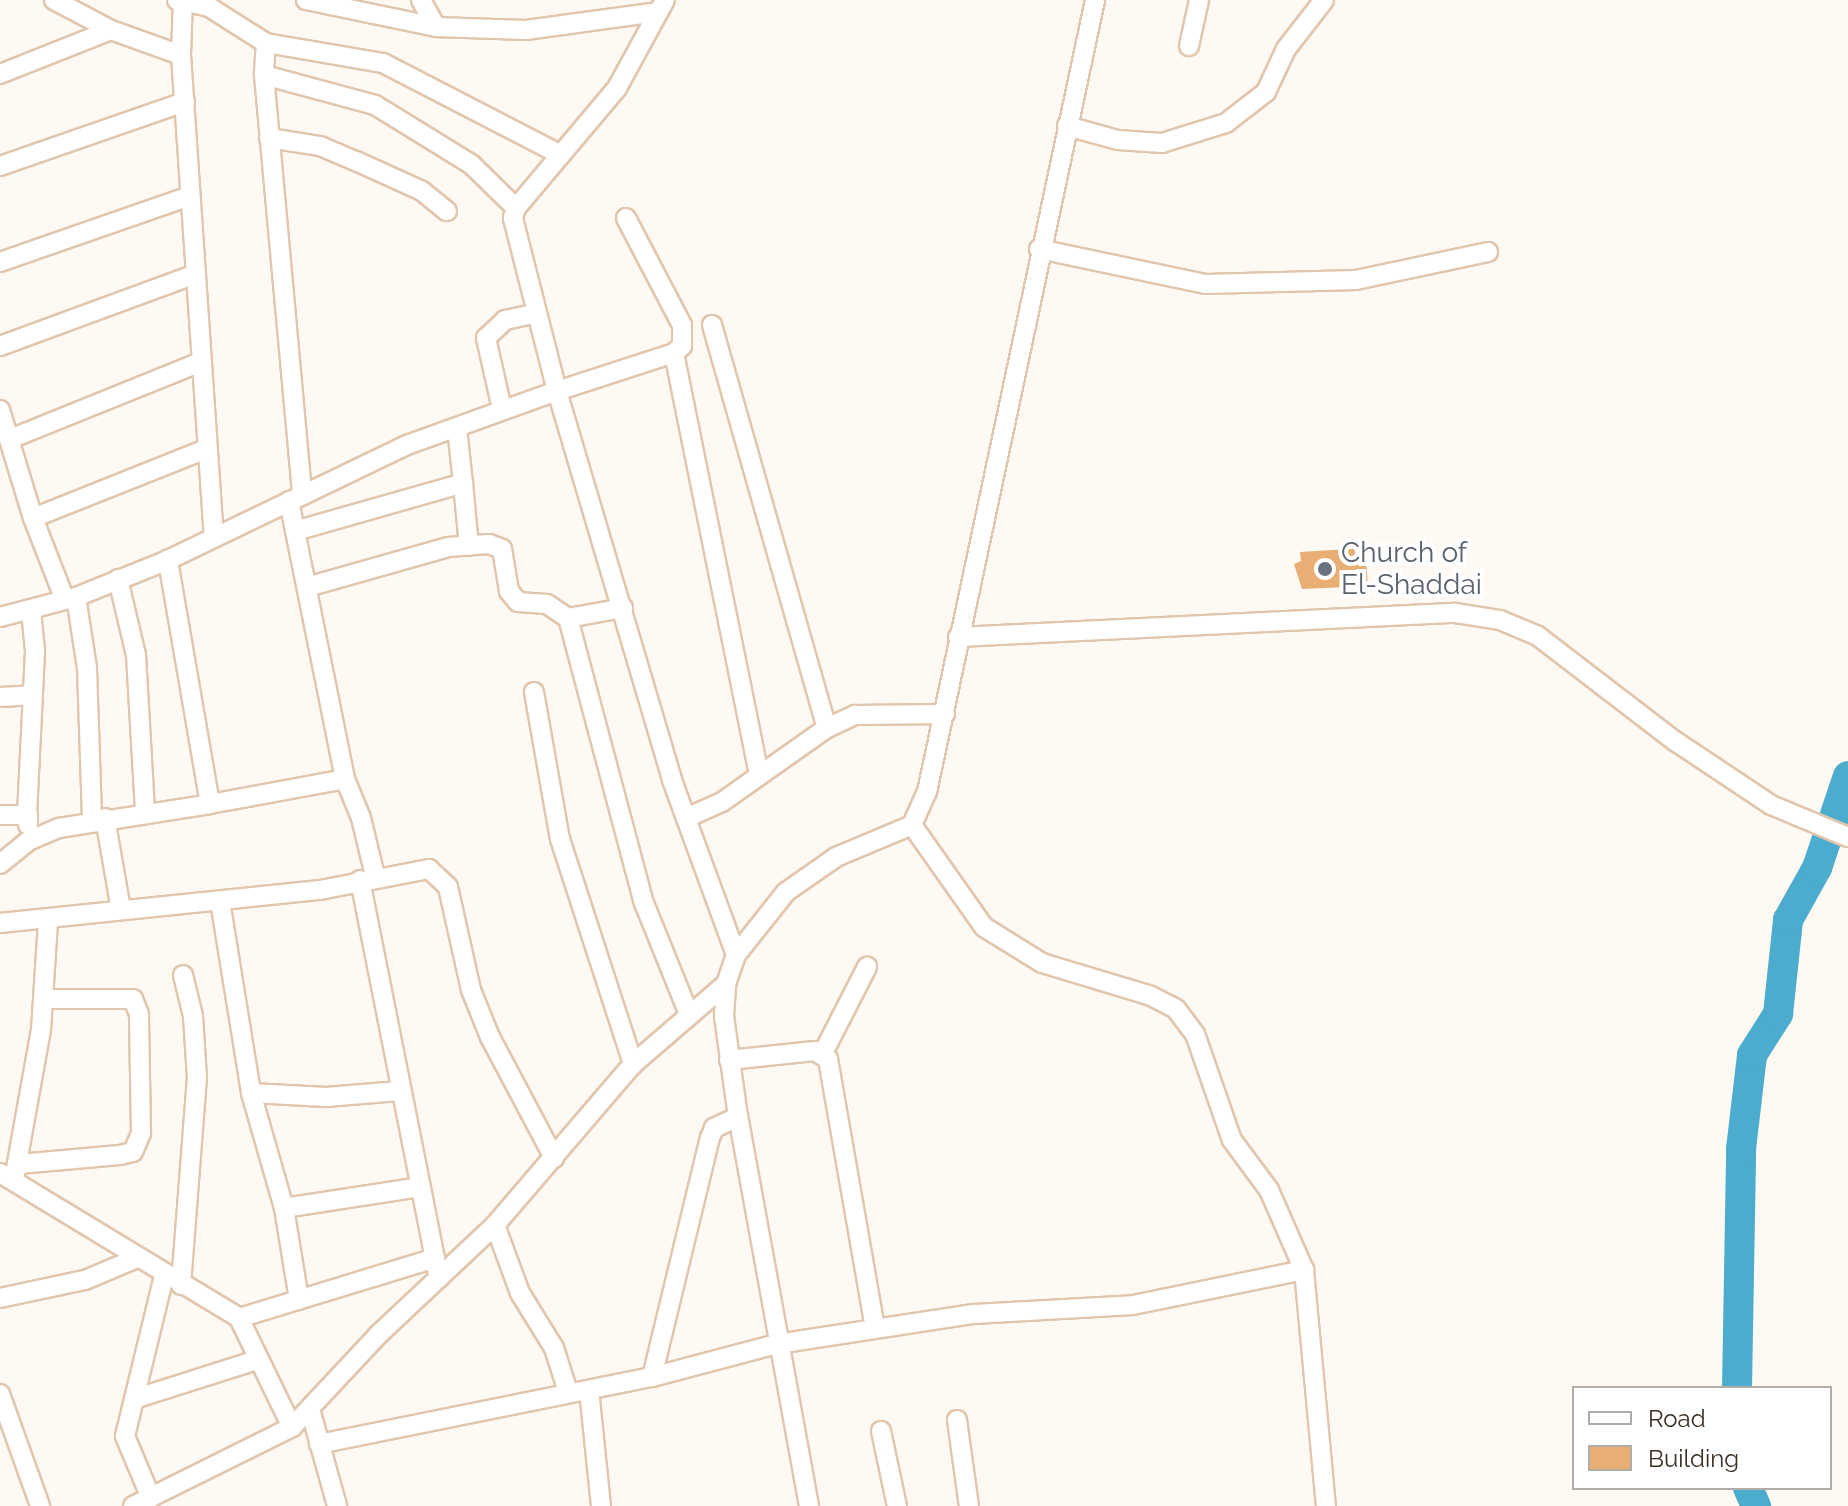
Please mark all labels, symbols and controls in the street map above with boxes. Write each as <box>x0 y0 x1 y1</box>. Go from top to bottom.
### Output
place label: Church of El-Shaddai <box>1341 536 1482 602</box>
marker: Church of El-Shaddai <box>1316 560 1334 578</box>
legend <box>1572 1386 1832 1490</box>
text: Road <box>1648 1404 1706 1433</box>
text: Building <box>1648 1444 1739 1473</box>

